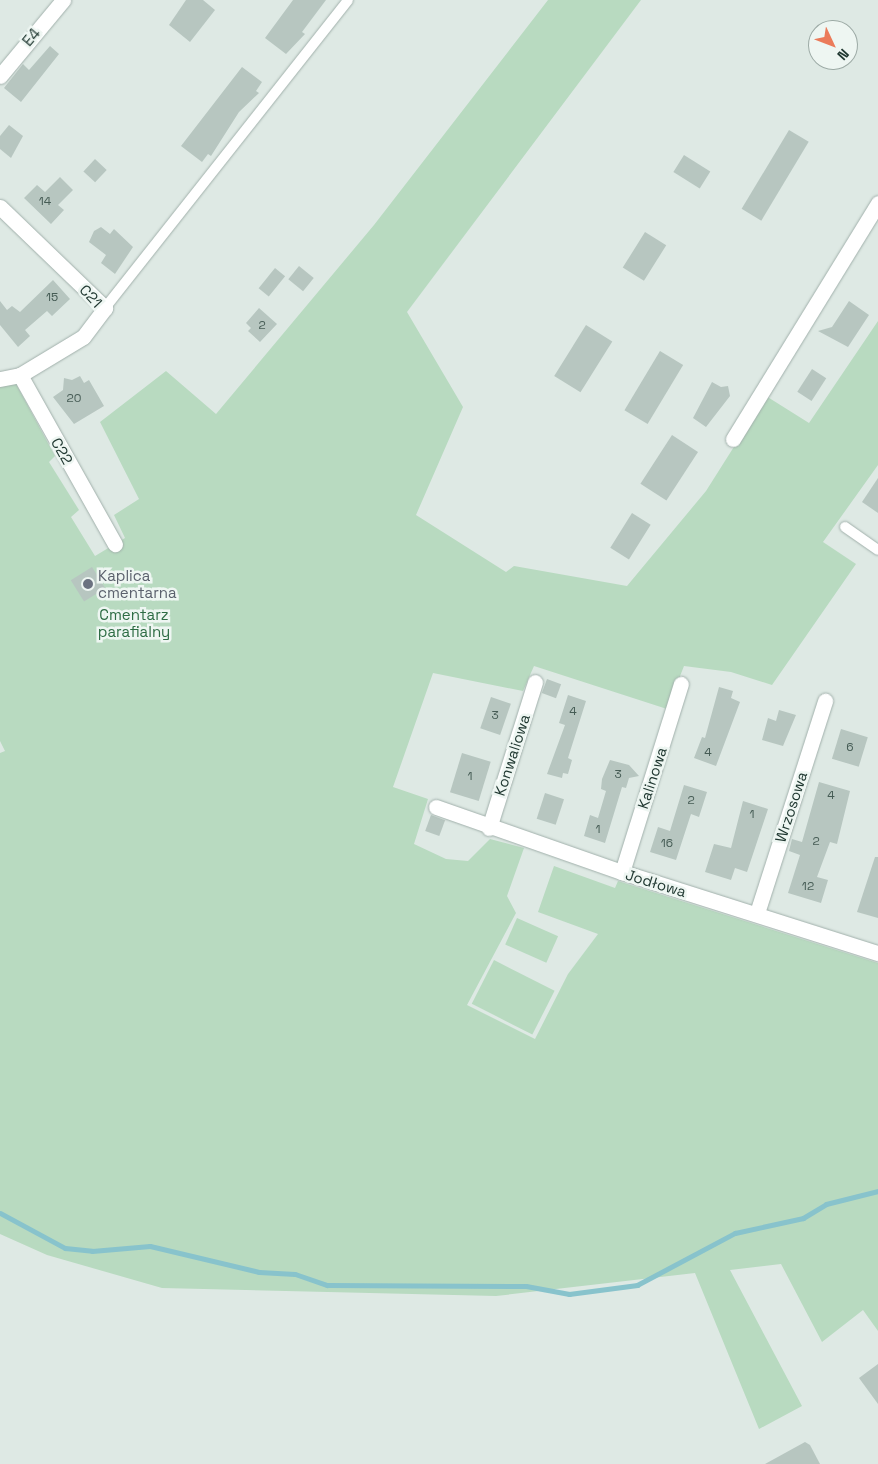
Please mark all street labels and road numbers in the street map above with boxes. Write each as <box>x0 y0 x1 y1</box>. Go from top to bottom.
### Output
street label: E4 <box>18 24 44 50</box>
street label: C21 <box>76 281 106 311</box>
street label: C22 <box>47 435 77 467</box>
street label: Konwaliowa <box>490 712 534 798</box>
street label: Kalinowa <box>634 745 670 811</box>
street label: Wrzosowa <box>771 769 811 845</box>
street label: Jodłowa <box>623 865 689 901</box>

